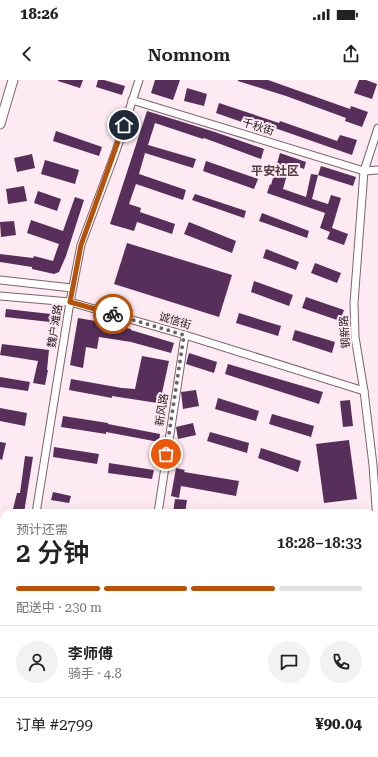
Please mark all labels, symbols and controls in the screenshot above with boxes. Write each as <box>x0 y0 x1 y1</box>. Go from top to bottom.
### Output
text: 18:26 <box>20 5 58 23</box>
icon: back <box>16 43 38 65</box>
icon: share <box>340 43 362 65</box>
text: Nomnom <box>148 44 230 65</box>
pin <box>107 108 141 142</box>
icon: home <box>113 114 135 136</box>
street label: 千秋街 <box>240 116 276 138</box>
district label: 平安社区 <box>251 164 299 178</box>
courier <box>93 294 133 334</box>
street label: 魏户滩路 <box>45 303 65 349</box>
icon: bike <box>102 303 124 325</box>
street label: 诚信街 <box>157 310 193 332</box>
street label: 钢新路 <box>337 315 353 349</box>
street label: 新风路 <box>153 393 171 427</box>
pin <box>149 437 183 471</box>
icon: bag <box>155 443 177 465</box>
text: 预计还需 <box>16 522 68 537</box>
text: 18:28–18:33 <box>277 534 362 552</box>
text: 2 分钟 <box>16 538 89 568</box>
text: 配送中 · 230 m <box>16 600 102 615</box>
button: person <box>16 641 58 683</box>
button: chat <box>268 641 310 683</box>
button: phone <box>320 641 362 683</box>
text: 李师傅 <box>68 645 113 663</box>
text: 骑手 · 4.8 <box>68 666 122 681</box>
text: ¥90.04 <box>315 715 362 733</box>
text: 订单 #2799 <box>16 716 93 734</box>

